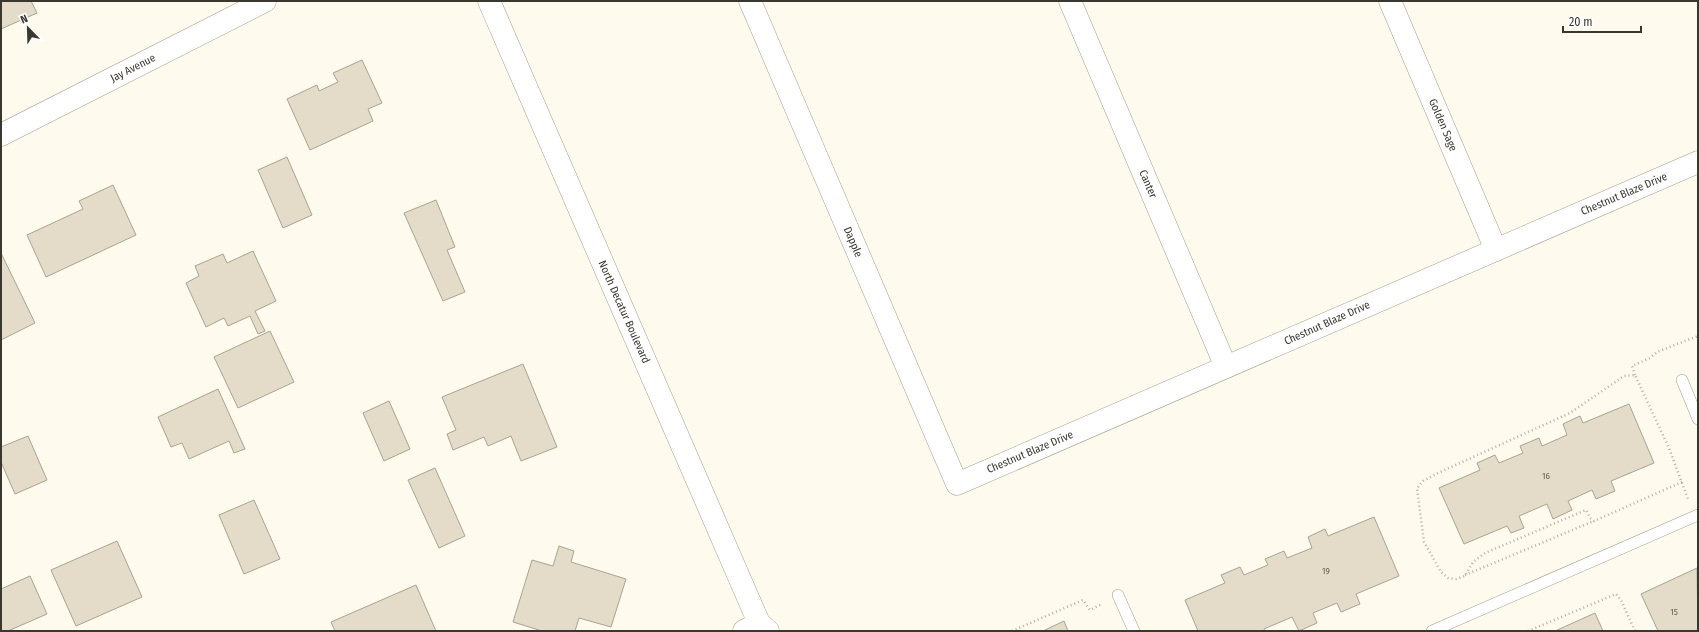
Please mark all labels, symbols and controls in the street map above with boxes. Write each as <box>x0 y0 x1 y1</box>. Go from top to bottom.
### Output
north arrow <box>8 8 48 48</box>
scale bar <box>1563 8 1641 34</box>
text: N <box>19 12 30 27</box>
text: 20 m <box>1569 15 1593 29</box>
street label: Jay Avenue <box>108 51 158 85</box>
street label: Golden Sage <box>1426 97 1460 153</box>
street label: Canter <box>1136 168 1160 200</box>
street label: Chestnut Blaze Drive <box>1579 170 1669 218</box>
street label: Dapple <box>841 225 865 259</box>
street label: North Decatur Boulevard <box>595 259 653 365</box>
street label: Chestnut Blaze Drive <box>1282 298 1372 348</box>
street label: Chestnut Blaze Drive <box>985 428 1075 476</box>
house number: 16 <box>1542 471 1551 481</box>
house number: 19 <box>1322 566 1330 576</box>
house number: 15 <box>1670 607 1678 617</box>

